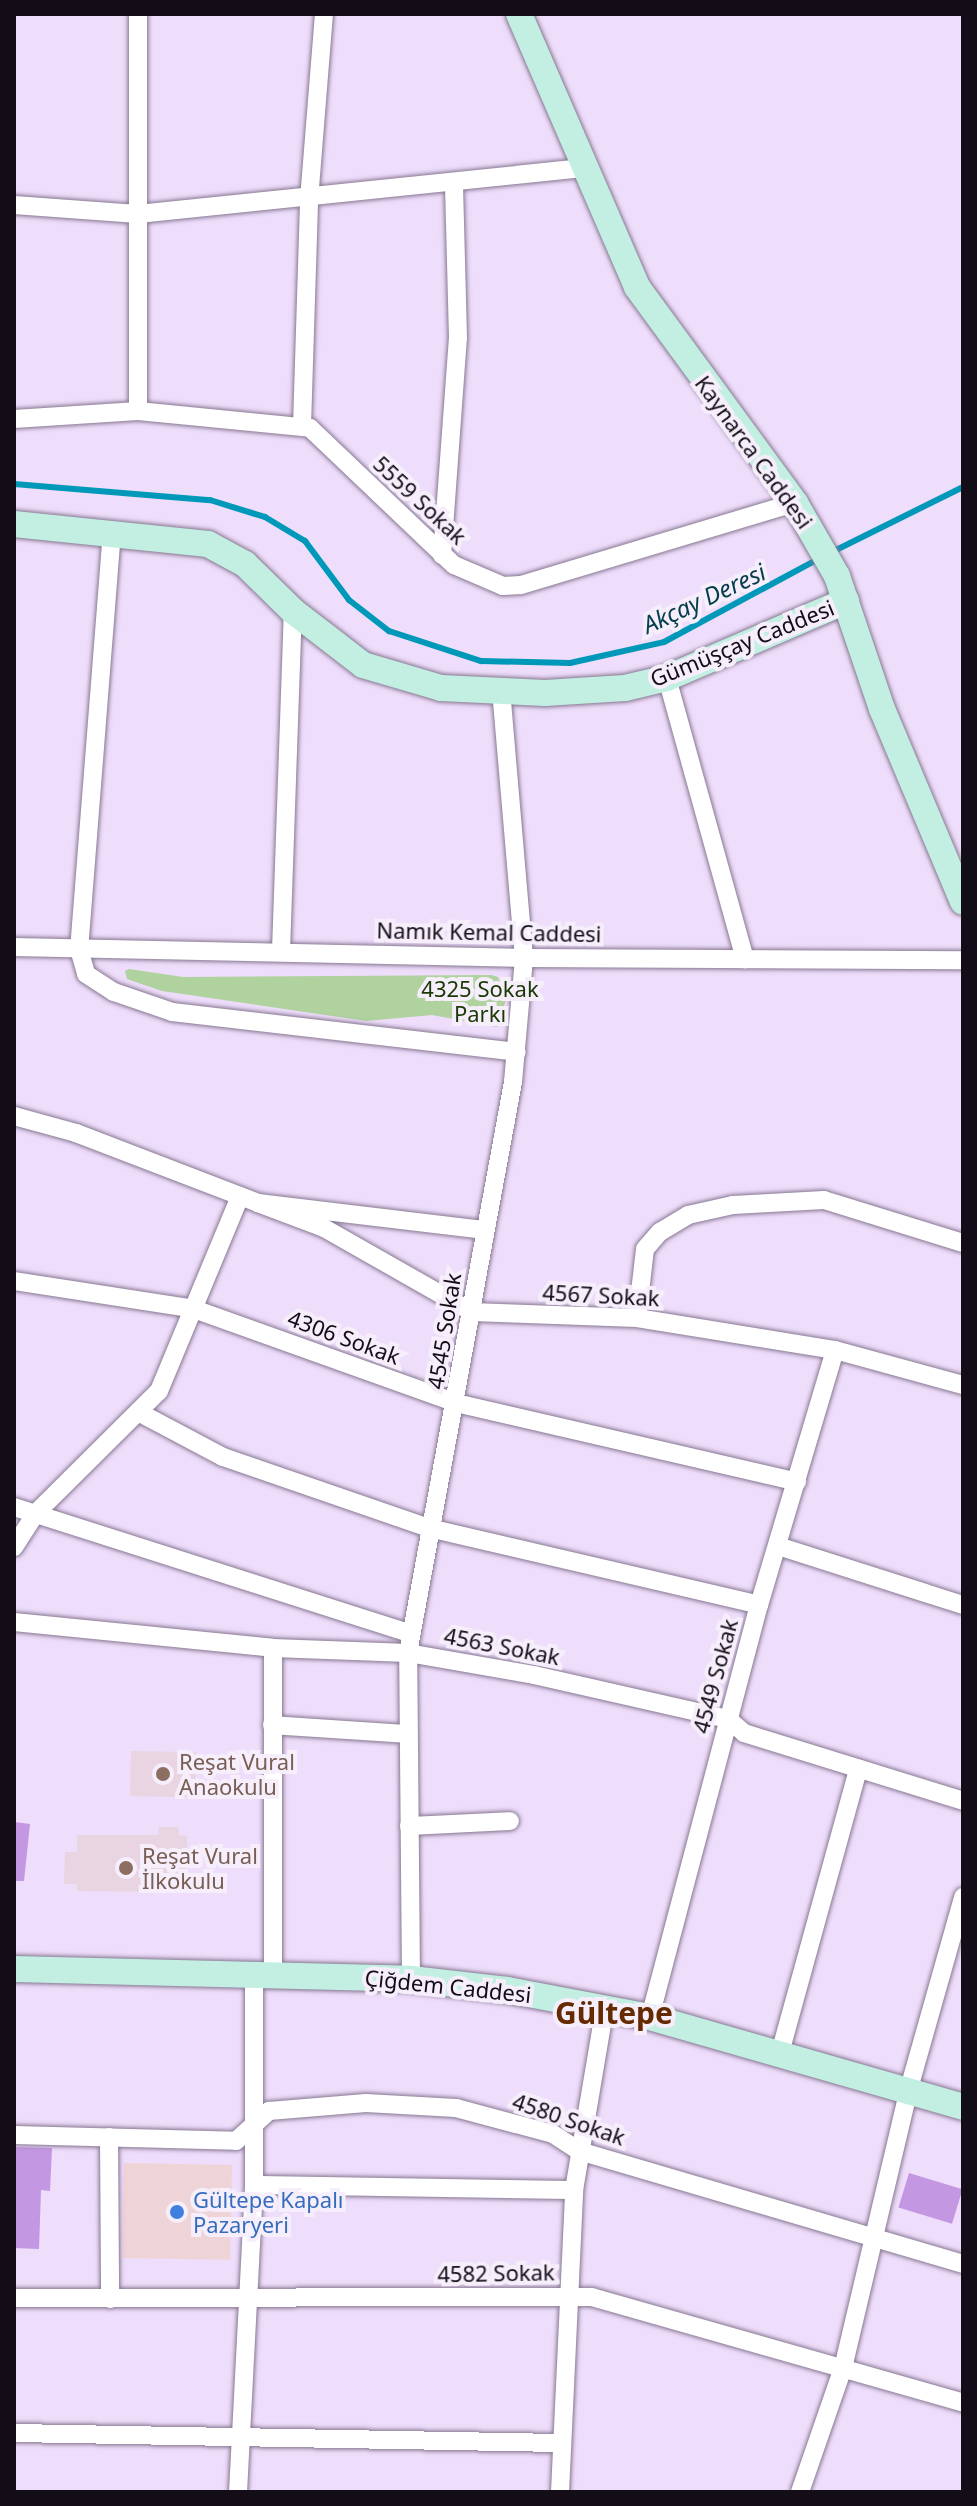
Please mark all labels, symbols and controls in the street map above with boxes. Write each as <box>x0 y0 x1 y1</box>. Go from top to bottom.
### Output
street label: Kaynarca Caddesi <box>690 370 818 534</box>
street label: 5559 Sokak <box>368 450 472 550</box>
water label: Akçay Deresi <box>638 557 770 639</box>
street label: Gümüşçay Caddesi <box>646 594 838 692</box>
street label: Namık Kemal Caddesi <box>376 917 602 947</box>
park label: 4325 Sokak Parkı <box>421 975 539 1026</box>
street label: 4545 Sokak <box>422 1271 466 1391</box>
street label: 4567 Sokak <box>542 1279 660 1311</box>
street label: 4306 Sokak <box>284 1305 404 1369</box>
street label: 4549 Sokak <box>687 1616 743 1736</box>
street label: 4563 Sokak <box>442 1622 562 1670</box>
place label: Reşat Vural Anaokulu <box>179 1748 295 1800</box>
marker: Reşat Vural Anaokulu <box>154 1765 172 1783</box>
place label: Reşat Vural İlkokulu <box>142 1842 258 1894</box>
marker: Reşat Vural İlkokulu <box>117 1859 135 1877</box>
street label: Çiğdem Caddesi <box>363 1964 533 2008</box>
district label: Gültepe <box>555 1995 673 2031</box>
street label: 4580 Sokak <box>509 2087 629 2151</box>
place label: Gültepe Kapalı Pazaryeri <box>193 2186 343 2238</box>
marker: Gültepe Kapalı Pazaryeri <box>168 2203 186 2221</box>
street label: 4582 Sokak <box>437 2259 555 2287</box>

